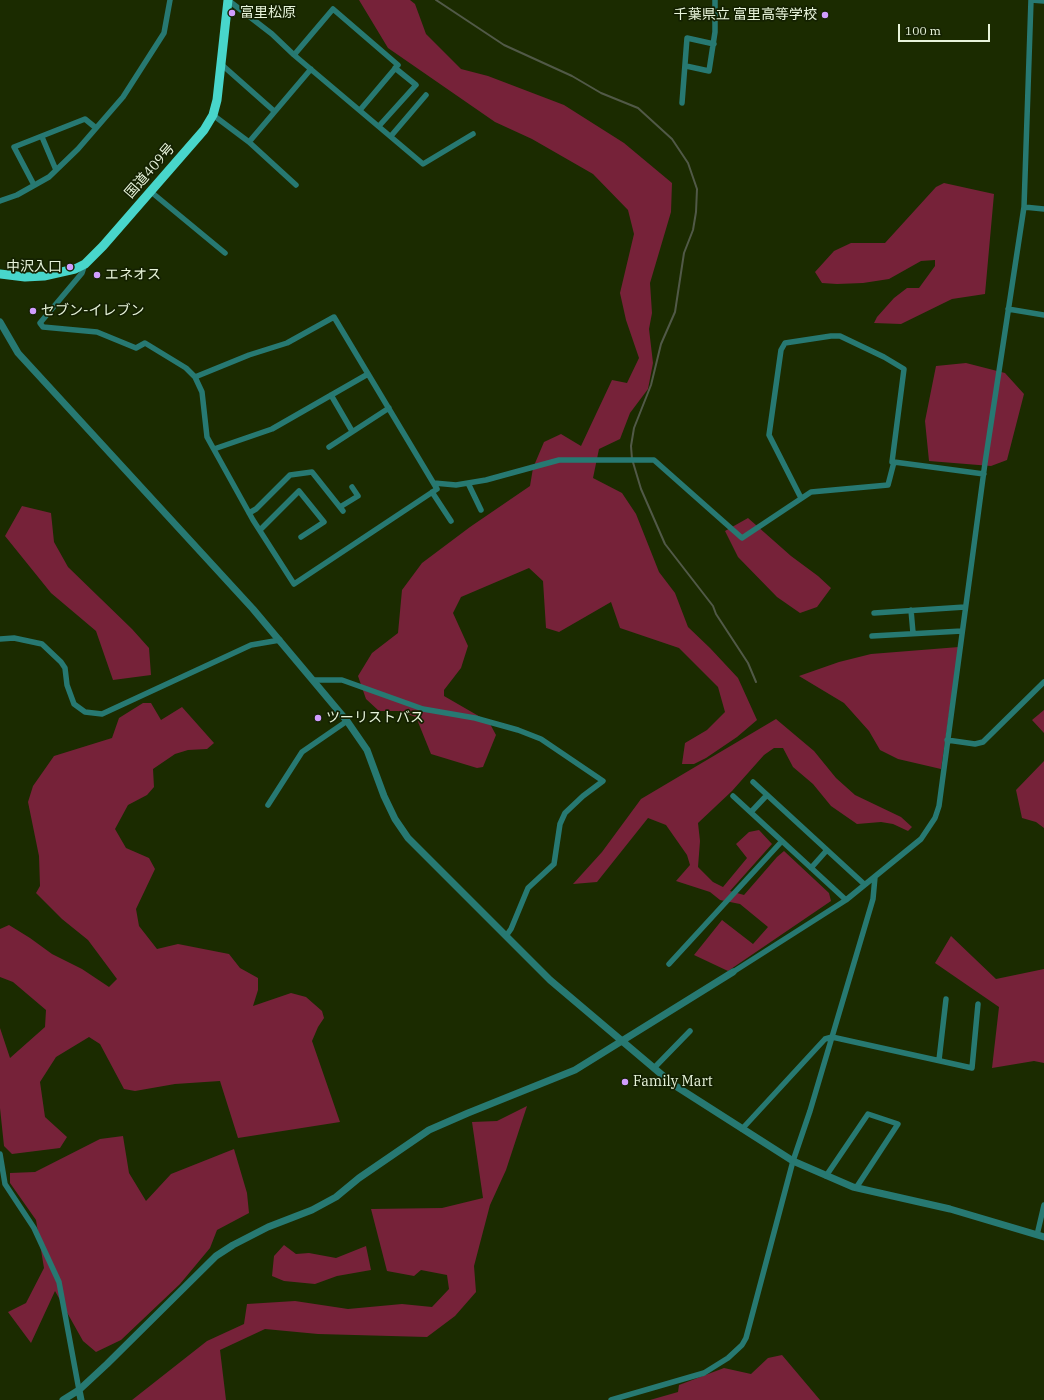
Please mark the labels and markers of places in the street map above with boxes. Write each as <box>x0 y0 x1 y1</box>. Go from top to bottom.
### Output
place label: 富里松原 <box>240 5 296 21</box>
place label: 千葉県立 富里高等学校 <box>674 7 817 23</box>
marker: 富里松原 <box>227 8 237 18</box>
marker: 千葉県立 富里高等学校 <box>820 10 830 20</box>
place label: 中沢入口 <box>6 259 62 275</box>
marker: 中沢入口 <box>65 262 75 272</box>
place label: エネオス <box>105 267 161 283</box>
marker: エネオス <box>92 270 102 280</box>
place label: セブン-イレブン <box>41 303 145 319</box>
marker: セブン-イレブン <box>28 306 38 316</box>
place label: ツーリストバス <box>326 710 424 726</box>
marker: ツーリストバス <box>313 713 323 723</box>
place label: Family Mart <box>633 1074 713 1090</box>
marker: Family Mart <box>620 1077 630 1087</box>

